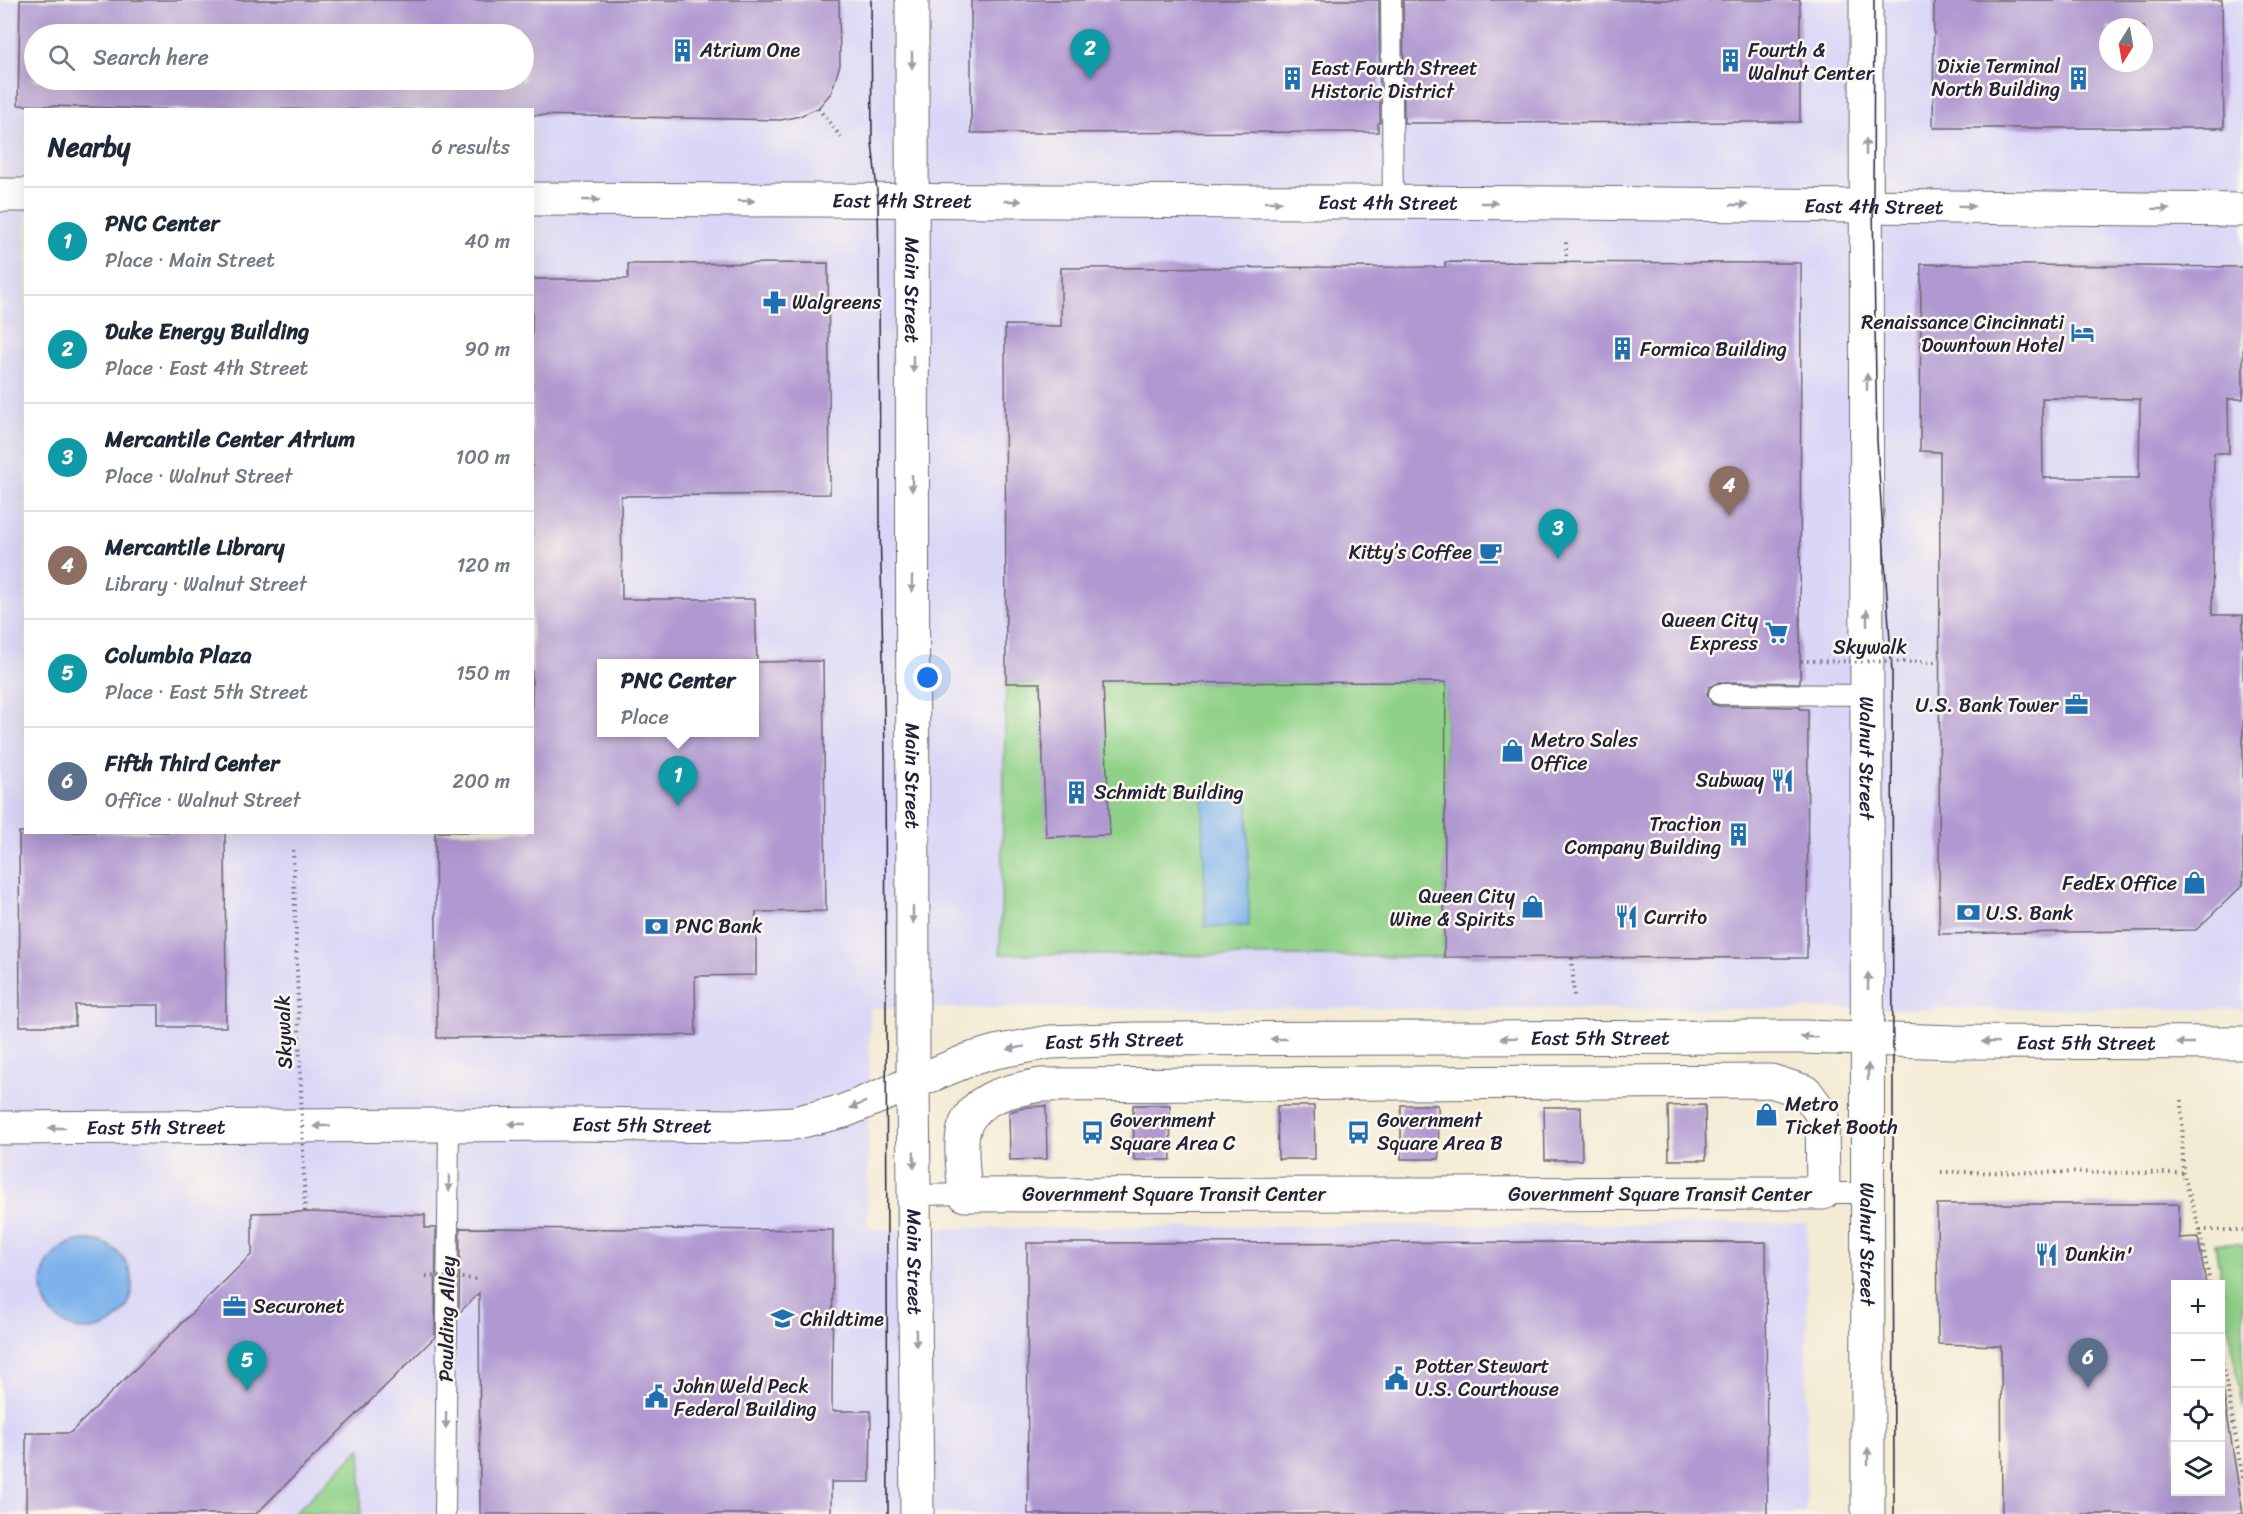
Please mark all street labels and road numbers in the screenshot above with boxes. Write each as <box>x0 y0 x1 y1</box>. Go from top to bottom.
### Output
street label: East 4th Street <box>832 183 972 218</box>
street label: East 4th Street <box>1318 185 1458 220</box>
street label: East 4th Street <box>1804 188 1944 224</box>
street label: Main Street <box>895 237 930 343</box>
street label: Skywalk <box>1833 630 1907 665</box>
street label: Walnut Street <box>1849 696 1885 821</box>
street label: Main Street <box>895 723 930 829</box>
street label: Skywalk <box>265 994 303 1069</box>
street label: East 5th Street <box>1531 1020 1670 1055</box>
street label: East 5th Street <box>1044 1021 1184 1060</box>
street label: East 5th Street <box>2017 1025 2156 1060</box>
street label: East 5th Street <box>572 1106 712 1143</box>
street label: East 5th Street <box>86 1109 226 1145</box>
street label: Government Square Transit Center <box>1022 1177 1327 1212</box>
street label: Government Square Transit Center <box>1508 1177 1813 1212</box>
street label: Walnut Street <box>1850 1182 1885 1307</box>
street label: Main Street <box>897 1209 933 1315</box>
street label: Paulding Alley <box>428 1255 466 1382</box>

